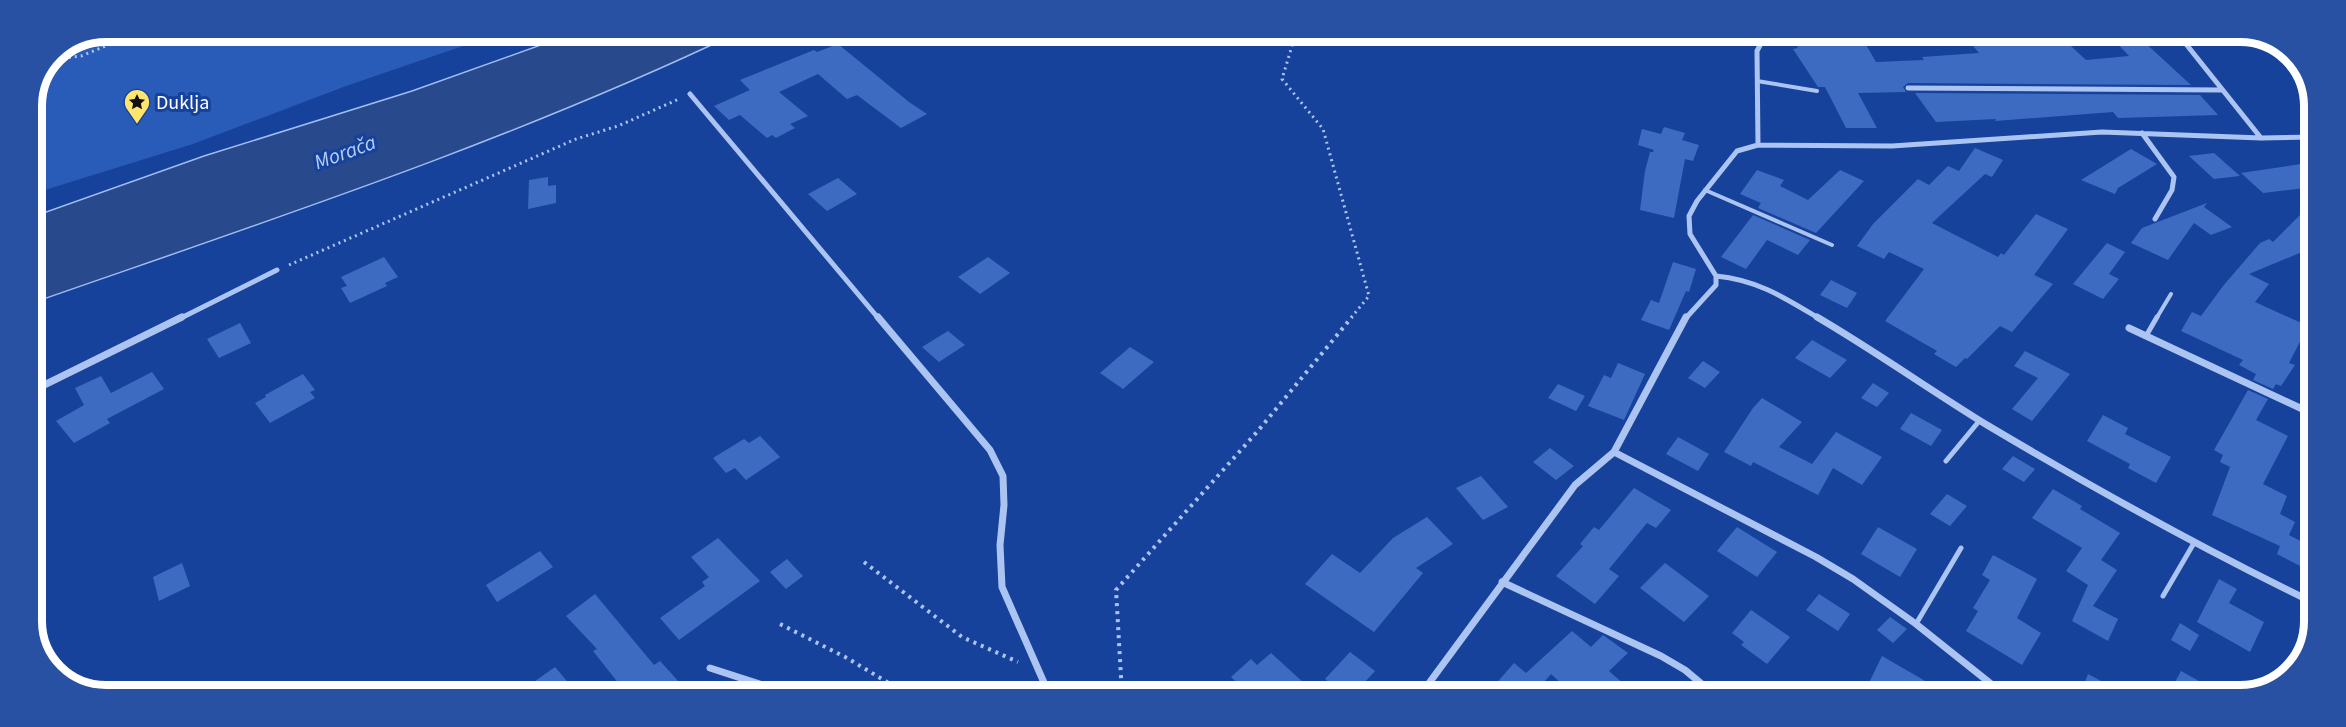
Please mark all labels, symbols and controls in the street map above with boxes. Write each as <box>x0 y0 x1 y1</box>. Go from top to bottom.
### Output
place icon: Duklja <box>122 87 152 125</box>
place label: Duklja <box>156 89 209 117</box>
water label: Morača <box>310 127 380 177</box>

